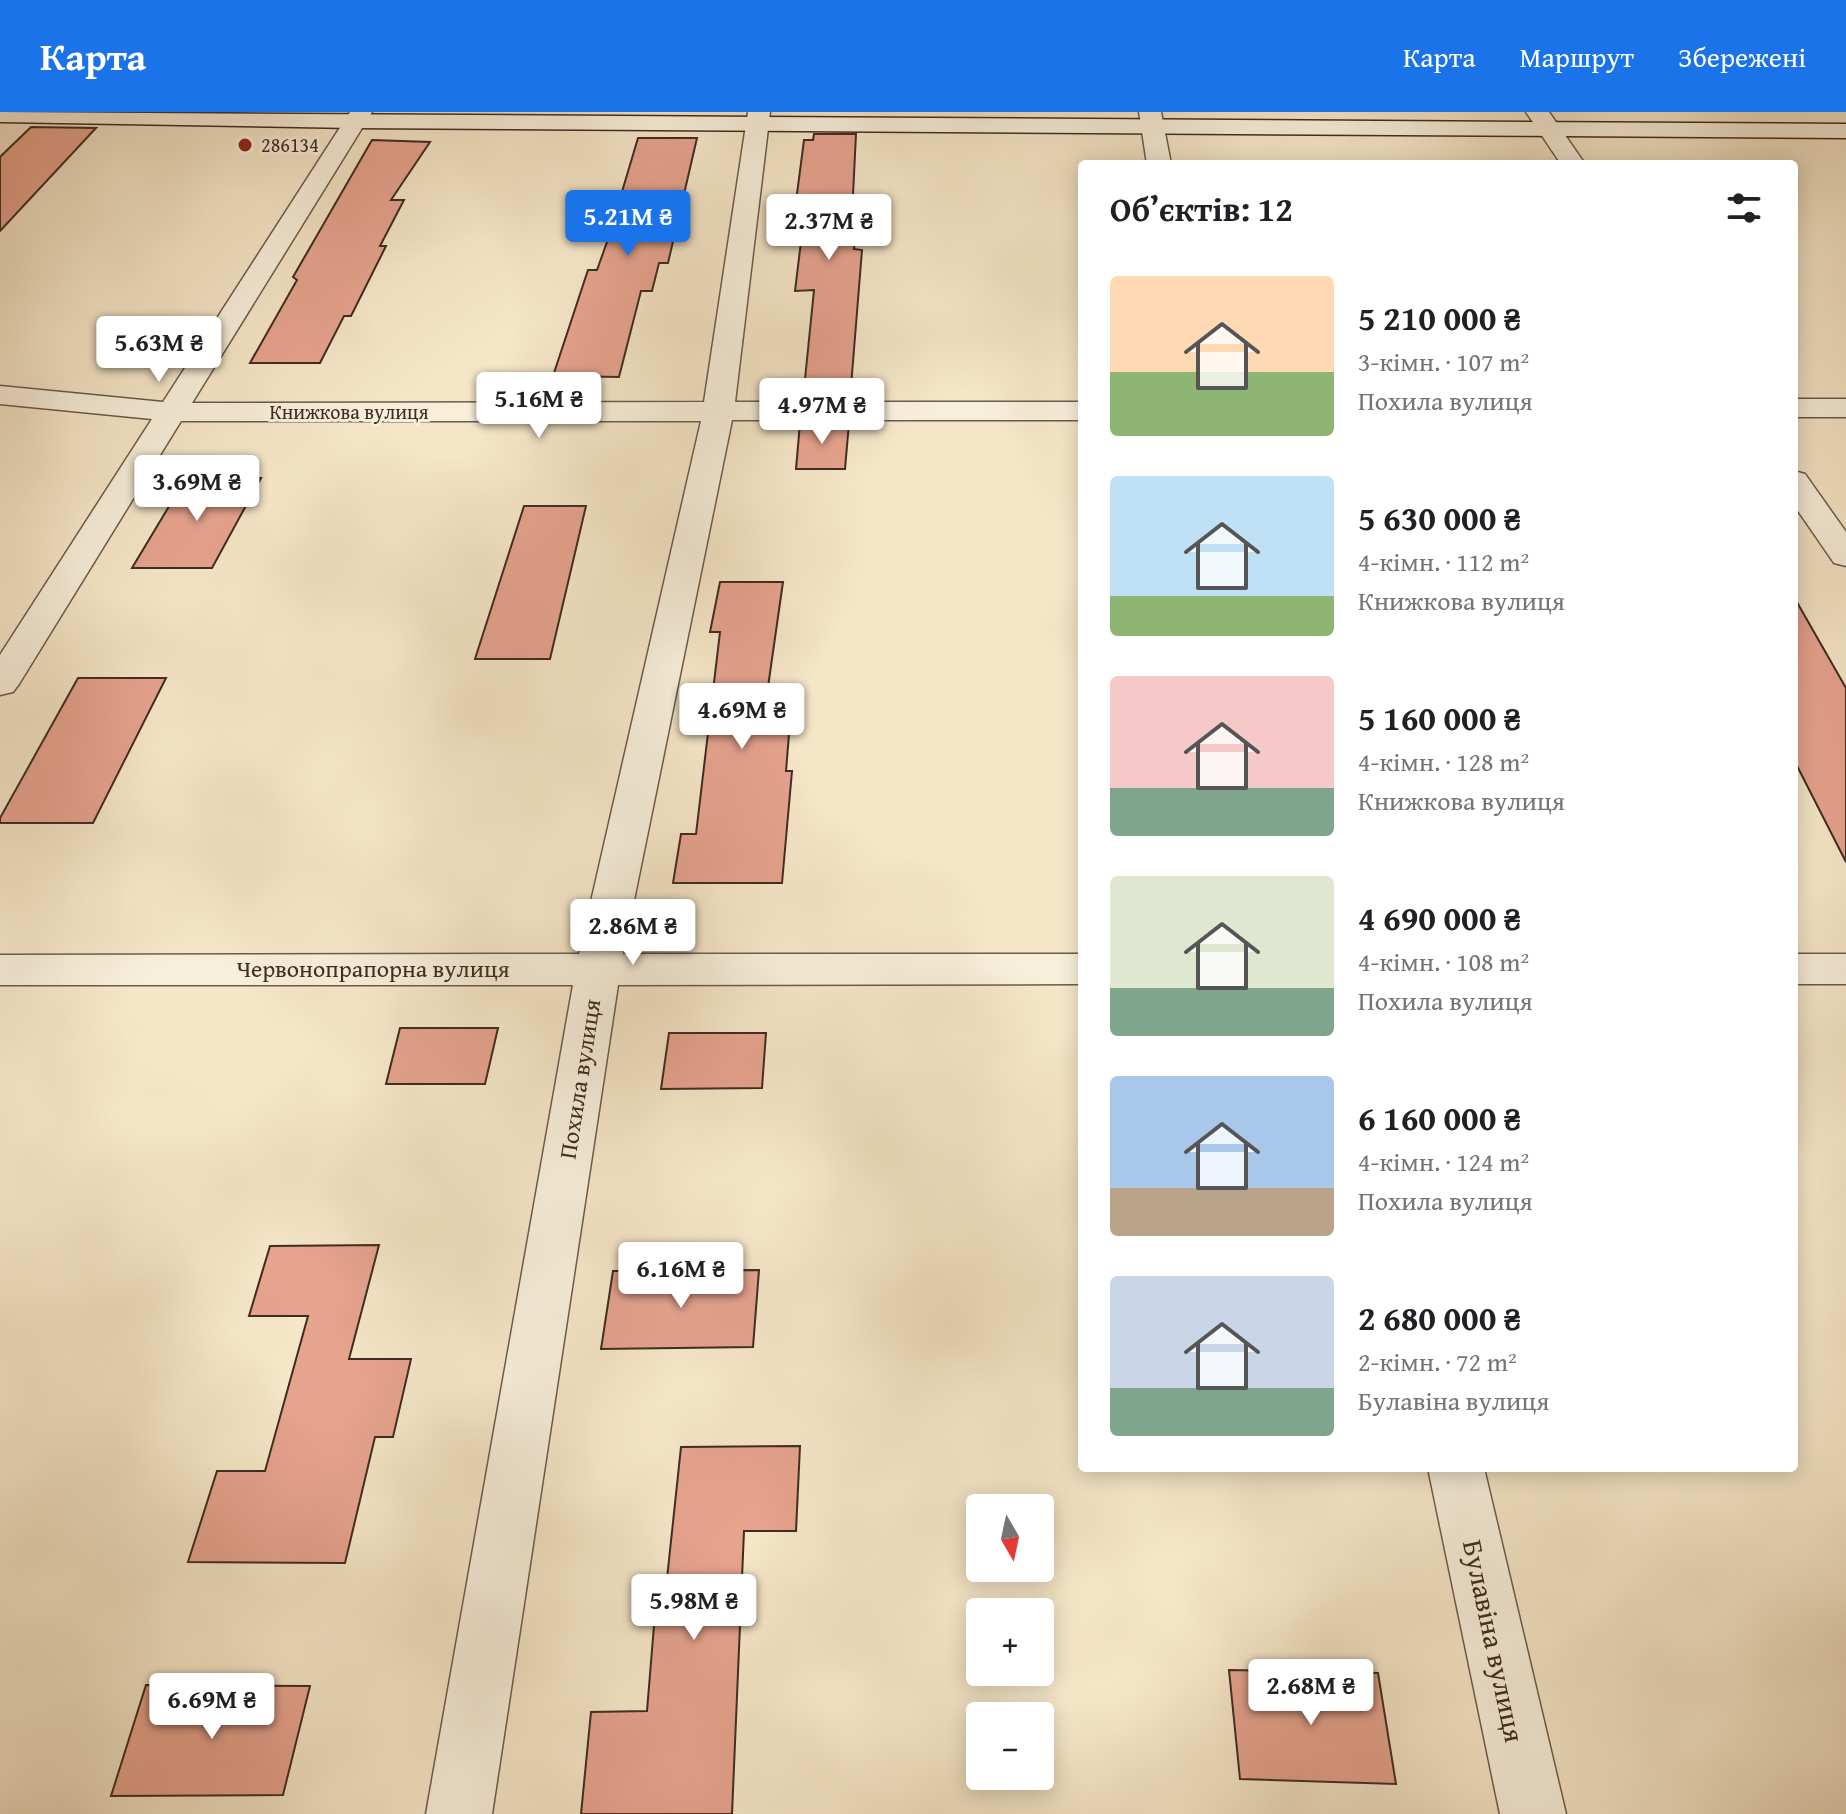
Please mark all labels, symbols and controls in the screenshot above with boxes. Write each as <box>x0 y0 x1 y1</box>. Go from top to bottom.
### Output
text: Карта <box>40 28 146 84</box>
text: Карта <box>1403 36 1476 77</box>
text: Маршрут <box>1520 36 1634 77</box>
text: Збережені <box>1678 36 1806 77</box>
place label: 286134 <box>261 130 319 159</box>
marker: 286134 <box>236 136 254 154</box>
text: Об’єктів: 12 <box>1110 184 1293 233</box>
icon: filters <box>1722 186 1766 230</box>
pin: 5.21M ₴ <box>554 190 702 258</box>
pin: 2.37M ₴ <box>755 194 903 262</box>
text: 5.21M ₴ <box>583 196 673 235</box>
text: 2.37M ₴ <box>784 200 874 239</box>
text: 5 210 000 ₴ <box>1358 293 1521 342</box>
icon: home <box>1174 308 1270 404</box>
pin: 5.63M ₴ <box>85 316 233 384</box>
text: 5.63M ₴ <box>114 322 204 361</box>
text: 3-кімн. · 107 m² <box>1358 342 1529 381</box>
pin: 5.16M ₴ <box>465 372 613 440</box>
text: 5.16M ₴ <box>494 378 584 417</box>
pin: 4.97M ₴ <box>748 378 896 446</box>
text: Похила вулиця <box>1358 381 1533 420</box>
text: 4.97M ₴ <box>777 384 867 423</box>
street label: Книжкова вулиця <box>269 397 429 426</box>
pin: 3.69M ₴ <box>123 455 271 523</box>
text: 3.69M ₴ <box>152 461 242 500</box>
text: 5 630 000 ₴ <box>1358 493 1521 542</box>
icon: home <box>1174 508 1270 604</box>
text: 4-кімн. · 112 m² <box>1358 542 1529 581</box>
text: Книжкова вулиця <box>1358 581 1565 620</box>
pin: 4.69M ₴ <box>668 683 816 751</box>
text: 4.69M ₴ <box>697 689 787 728</box>
text: 5 160 000 ₴ <box>1358 693 1521 742</box>
icon: home <box>1174 708 1270 804</box>
text: 4-кімн. · 128 m² <box>1358 742 1529 781</box>
text: Книжкова вулиця <box>1358 781 1565 820</box>
text: 4 690 000 ₴ <box>1358 893 1521 942</box>
pin: 2.86M ₴ <box>559 899 707 967</box>
text: 2.86M ₴ <box>588 905 678 944</box>
icon: home <box>1174 908 1270 1004</box>
text: 4-кімн. · 108 m² <box>1358 942 1529 981</box>
street label: Червонопрапорна вулиця <box>236 951 510 986</box>
text: Похила вулиця <box>1358 981 1533 1020</box>
street label: Похила вулиця <box>550 997 609 1161</box>
text: 6 160 000 ₴ <box>1358 1093 1521 1142</box>
icon: home <box>1174 1108 1270 1204</box>
text: 4-кімн. · 124 m² <box>1358 1142 1529 1181</box>
text: Похила вулиця <box>1358 1181 1533 1220</box>
pin: 6.16M ₴ <box>607 1242 755 1310</box>
text: 6.16M ₴ <box>636 1248 726 1287</box>
text: 2 680 000 ₴ <box>1358 1293 1521 1342</box>
icon: home <box>1174 1308 1270 1404</box>
text: 2-кімн. · 72 m² <box>1358 1342 1517 1381</box>
text: Булавіна вулиця <box>1358 1381 1549 1420</box>
north arrow <box>966 1494 1054 1582</box>
map controls <box>966 1494 1054 1790</box>
street label: Булавіна вулиця <box>1453 1536 1536 1746</box>
pin: 5.98M ₴ <box>620 1574 768 1642</box>
text: 5.98M ₴ <box>649 1580 739 1619</box>
button: + <box>966 1598 1054 1686</box>
pin: 2.68M ₴ <box>1237 1659 1385 1727</box>
text: 2.68M ₴ <box>1266 1665 1356 1704</box>
pin: 6.69M ₴ <box>138 1673 286 1741</box>
text: 6.69M ₴ <box>167 1679 257 1718</box>
button: − <box>966 1702 1054 1790</box>

